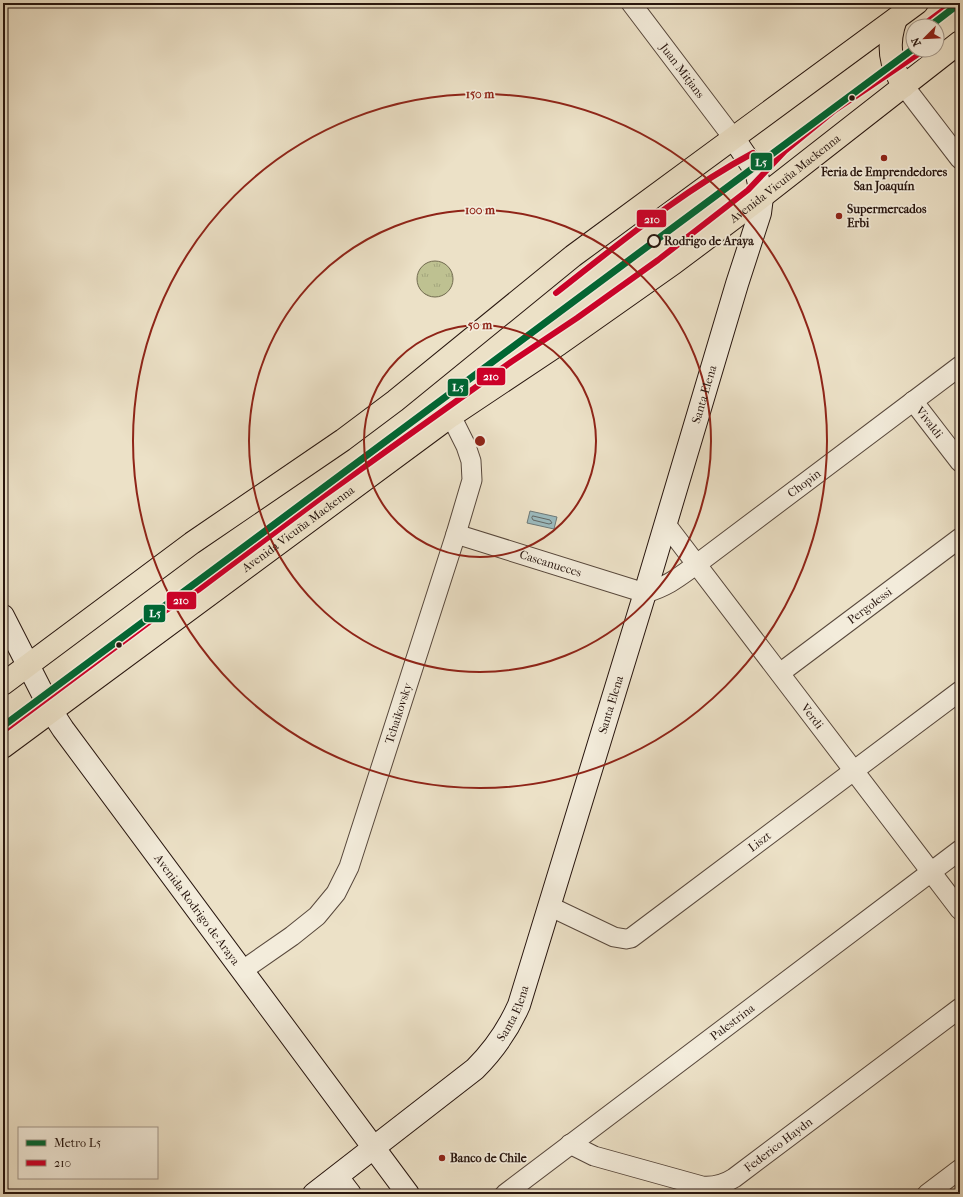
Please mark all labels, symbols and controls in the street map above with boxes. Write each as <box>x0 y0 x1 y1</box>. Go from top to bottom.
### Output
north arrow <box>905 18 945 58</box>
text: N <box>908 35 924 48</box>
street label: Juan Mitjans <box>657 40 708 101</box>
text: 150 m <box>466 87 495 101</box>
unlabelled marker <box>847 93 857 103</box>
street label: Avenida Vicuña Mackenna <box>726 131 843 226</box>
line badge: L5 <box>750 152 773 171</box>
marker: Feria de Emprendedores San Joaquín <box>879 153 889 163</box>
text: L5 <box>755 156 767 169</box>
place label: Feria de Emprendedores San Joaquín <box>820 165 948 194</box>
place label: Supermercados Erbi <box>847 202 927 230</box>
text: 100 m <box>465 203 496 217</box>
line badge: 210 <box>636 209 667 228</box>
marker: Supermercados Erbi <box>834 211 844 221</box>
text: 210 <box>644 213 660 226</box>
marker: Rodrigo de Araya <box>647 234 661 248</box>
place label: Rodrigo de Araya <box>664 234 754 249</box>
text: 50 m <box>468 318 493 332</box>
street label: Santa Elena <box>689 363 720 425</box>
line badge: 210 <box>476 367 506 386</box>
text: 210 <box>483 370 499 383</box>
line badge: L5 <box>447 378 469 397</box>
text: L5 <box>452 381 464 394</box>
street label: Vivaldi <box>912 403 946 441</box>
centre of rings <box>473 434 487 448</box>
street label: Chopin <box>785 466 823 500</box>
street label: Avenida Vicuña Mackenna <box>238 483 357 576</box>
street label: Cascanueces <box>518 547 584 580</box>
street label: Pergolessi <box>845 584 895 627</box>
line badge: 210 <box>166 591 197 610</box>
text: 210 <box>173 594 189 607</box>
line badge: L5 <box>143 604 166 623</box>
text: L5 <box>149 607 161 620</box>
unlabelled marker <box>114 640 124 650</box>
street label: Santa Elena <box>595 673 626 735</box>
street label: Tchaikovsky <box>382 681 415 746</box>
street label: Verdi <box>798 700 827 732</box>
street label: Liszt <box>745 828 774 855</box>
street label: Avenida Rodrigo de Araya <box>151 851 243 968</box>
street label: Santa Elena <box>494 983 532 1044</box>
street label: Palestrina <box>707 1001 758 1043</box>
street label: Federico Haydn <box>741 1114 815 1175</box>
legend <box>18 1127 158 1179</box>
text: Metro L5 <box>54 1136 101 1150</box>
place label: Banco de Chile <box>450 1151 527 1165</box>
marker: Banco de Chile <box>437 1153 447 1163</box>
text: 210 <box>54 1156 71 1170</box>

